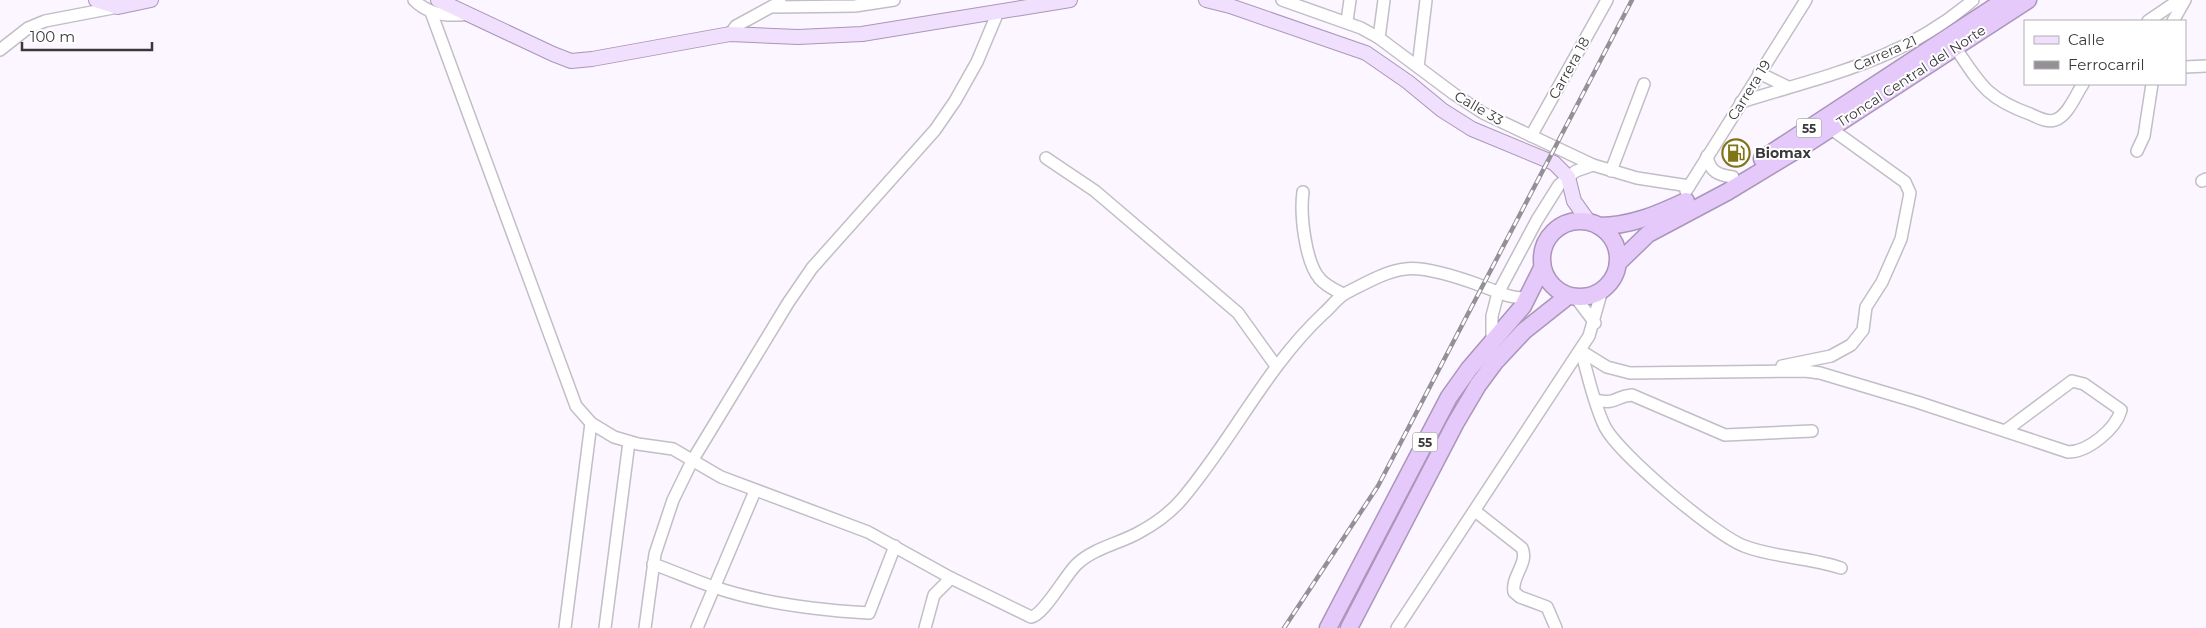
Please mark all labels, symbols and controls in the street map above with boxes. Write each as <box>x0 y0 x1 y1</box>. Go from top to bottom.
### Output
scale bar <box>22 20 152 52</box>
legend <box>2024 20 2186 85</box>
street label: Troncal Central del Norte <box>1833 21 1989 131</box>
text: 100 m <box>30 27 75 46</box>
text: Calle <box>2068 30 2105 49</box>
street label: Carrera 21 <box>1851 31 1919 75</box>
street label: Carrera 18 <box>1545 34 1593 102</box>
text: Ferrocarril <box>2068 55 2145 74</box>
street label: Carrera 19 <box>1723 56 1775 124</box>
street label: Calle 33 <box>1451 87 1507 129</box>
road number: 55 <box>1796 119 1822 138</box>
fuel station icon: Biomax <box>1721 138 1751 168</box>
place label: Biomax <box>1755 144 1811 162</box>
road number: 55 <box>1412 432 1438 452</box>

